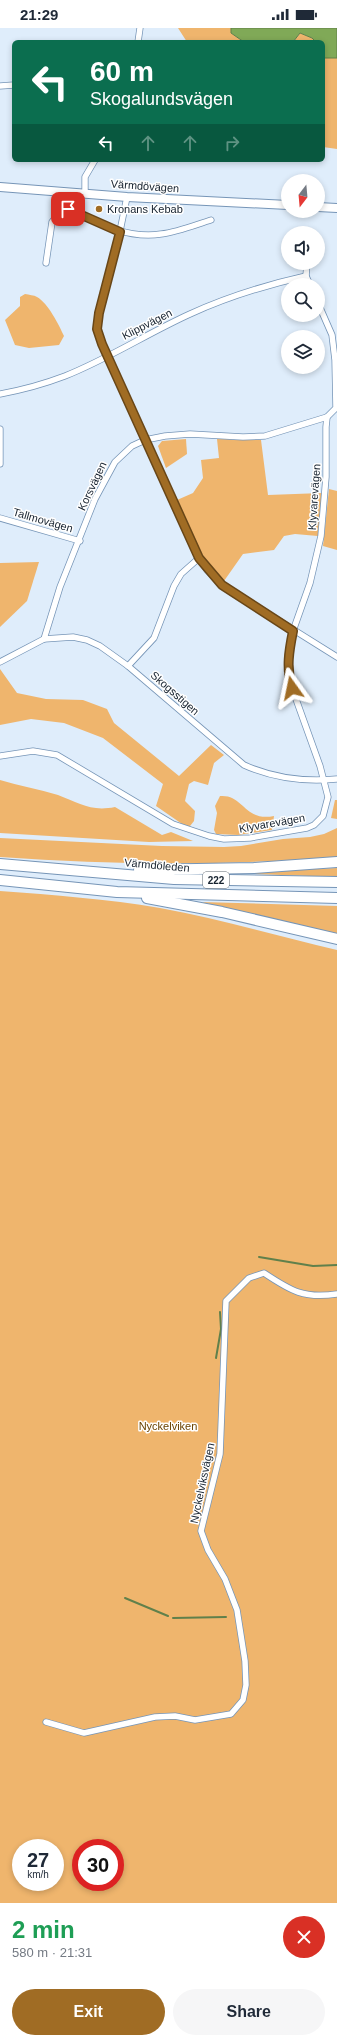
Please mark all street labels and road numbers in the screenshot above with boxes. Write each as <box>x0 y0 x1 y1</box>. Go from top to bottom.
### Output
street label: Värmdövägen <box>110 178 180 194</box>
street label: Klippvägen <box>120 306 174 342</box>
street label: Korsvägen <box>75 460 109 512</box>
street label: Klyvarevägen <box>306 463 322 531</box>
street label: Tallmovägen <box>12 506 74 534</box>
street label: Skogsstigen <box>148 669 202 717</box>
street label: Klyvarevägen <box>238 811 306 835</box>
street label: Värmdöleden <box>124 856 190 874</box>
road number: 222 <box>203 872 229 888</box>
street label: Nyckelviksvägen <box>188 1442 216 1524</box>

